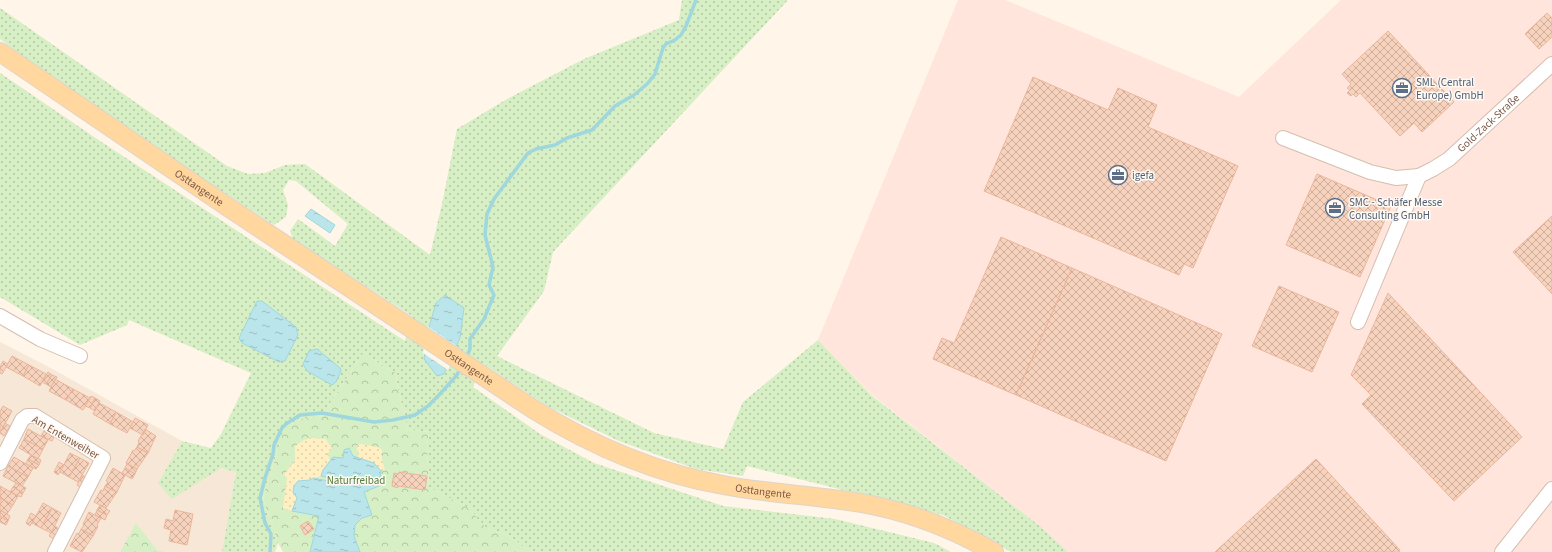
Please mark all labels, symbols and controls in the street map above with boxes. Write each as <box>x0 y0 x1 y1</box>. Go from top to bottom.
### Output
place label: SML (Central Europe) GmbH <box>1416 75 1484 103</box>
office icon: SML (Central Europe) GmbH <box>1391 77 1413 99</box>
street label: Gold-Zack-Straße <box>1454 90 1523 156</box>
office icon: igefa <box>1107 164 1129 186</box>
street label: Osttangente <box>172 166 227 210</box>
place label: igefa <box>1132 168 1154 183</box>
place label: SMC - Schäfer Messe Consulting GmbH <box>1349 195 1443 223</box>
office icon: SMC - Schäfer Messe Consulting GmbH <box>1324 197 1346 219</box>
street label: Osttangente <box>441 345 497 389</box>
street label: Am Entenweiher <box>29 412 102 463</box>
park label: Naturfreibad <box>327 473 385 488</box>
street label: Osttangente <box>734 480 792 502</box>

